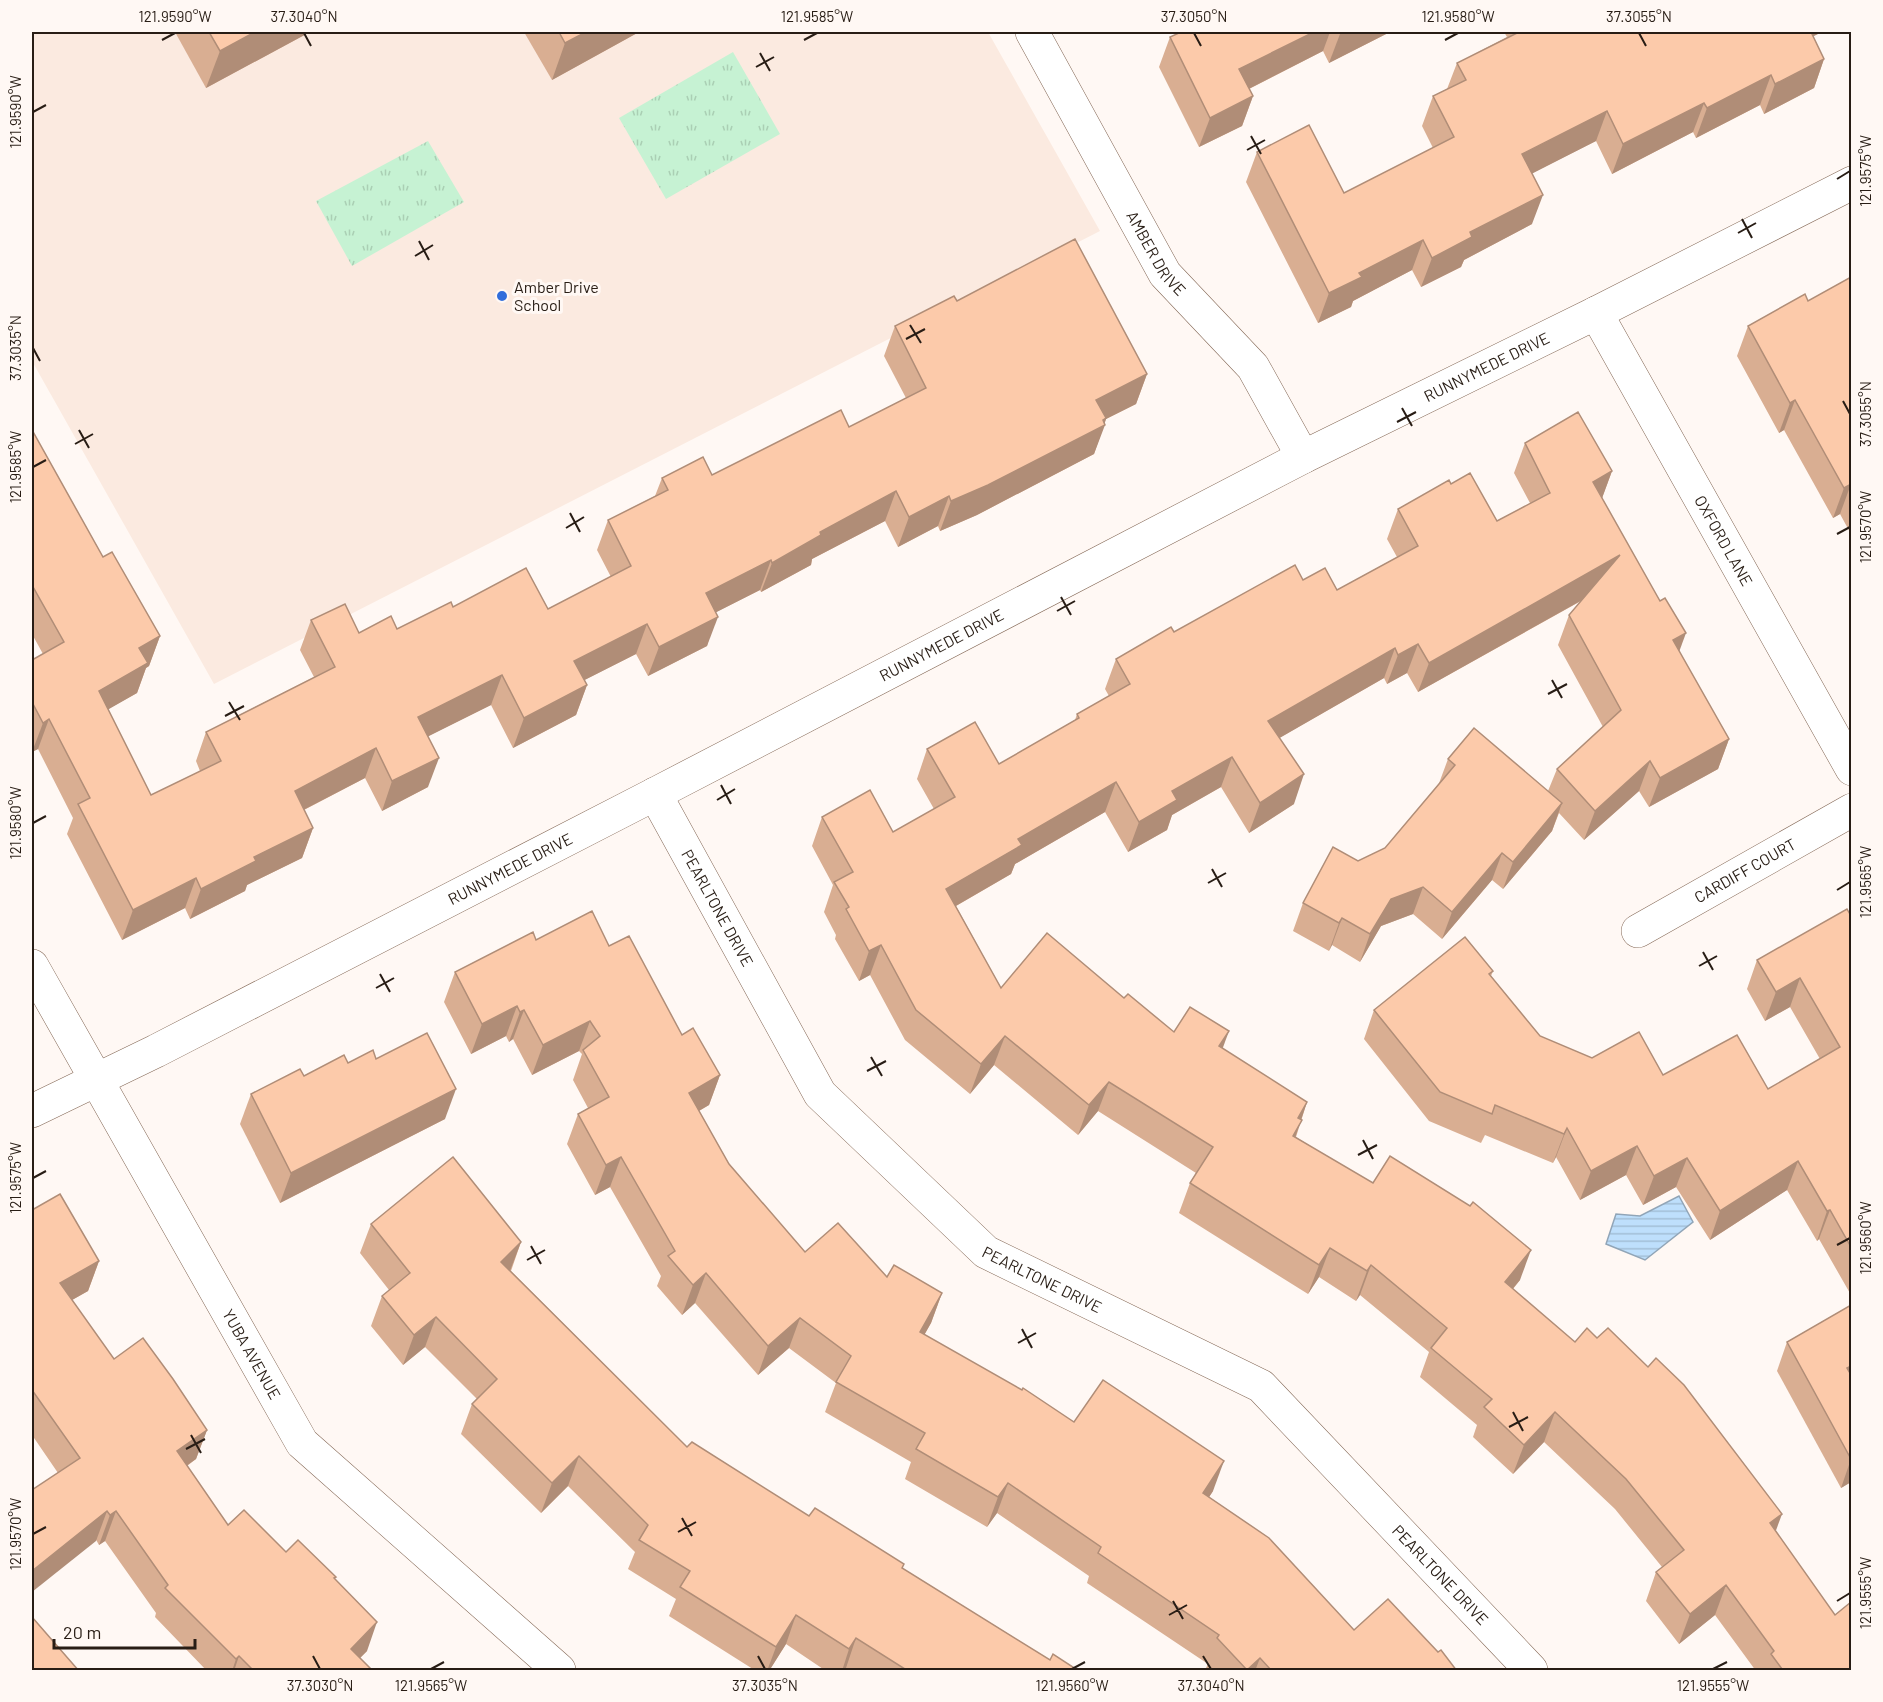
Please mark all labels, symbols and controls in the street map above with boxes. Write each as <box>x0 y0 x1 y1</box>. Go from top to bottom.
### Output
text: 121.9590°W <box>138 7 212 25</box>
text: 37.3040°N <box>270 7 338 25</box>
text: 121.9585°W <box>781 7 853 25</box>
text: 37.3050°N <box>1161 7 1227 25</box>
text: 121.9580°W <box>1421 7 1495 25</box>
text: 37.3055°N <box>1606 7 1672 25</box>
text: 121.9590°W <box>6 75 24 149</box>
text: 121.9575°W <box>1856 135 1874 207</box>
street label: AMBER DRIVE <box>1123 207 1190 299</box>
place label: Amber Drive School <box>514 277 599 314</box>
marker: Amber Drive School <box>495 289 509 303</box>
text: 37.3035°N <box>6 315 24 381</box>
street label: RUNNYMEDE DRIVE <box>1421 328 1552 405</box>
text: 37.3055°N <box>1856 381 1874 447</box>
text: 121.9585°W <box>6 431 24 503</box>
text: 121.9570°W <box>1856 491 1874 563</box>
street label: OXFORD LANE <box>1691 492 1757 589</box>
street label: RUNNYMEDE DRIVE <box>876 604 1007 685</box>
text: 121.9580°W <box>6 786 24 860</box>
street label: RUNNYMEDE DRIVE <box>444 828 575 908</box>
street label: CARDIFF COURT <box>1691 834 1799 906</box>
street label: PEARLTONE DRIVE <box>678 846 758 970</box>
text: 121.9565°W <box>1856 846 1874 918</box>
text: 121.9575°W <box>6 1142 24 1214</box>
text: 121.9560°W <box>1856 1201 1874 1275</box>
street label: PEARLTONE DRIVE <box>979 1242 1105 1316</box>
street label: YUBA AVENUE <box>219 1305 285 1402</box>
text: 121.9570°W <box>6 1498 24 1570</box>
street label: PEARLTONE DRIVE <box>1389 1521 1493 1628</box>
text: 121.9555°W <box>1856 1557 1874 1629</box>
scale bar <box>54 1612 195 1650</box>
text: 20 m <box>63 1621 101 1643</box>
text: 37.3030°N <box>287 1676 353 1694</box>
text: 121.9565°W <box>395 1676 467 1694</box>
text: 37.3035°N <box>732 1676 798 1694</box>
text: 121.9560°W <box>1035 1676 1109 1694</box>
text: 37.3040°N <box>1177 1676 1245 1694</box>
text: 121.9555°W <box>1677 1676 1749 1694</box>

